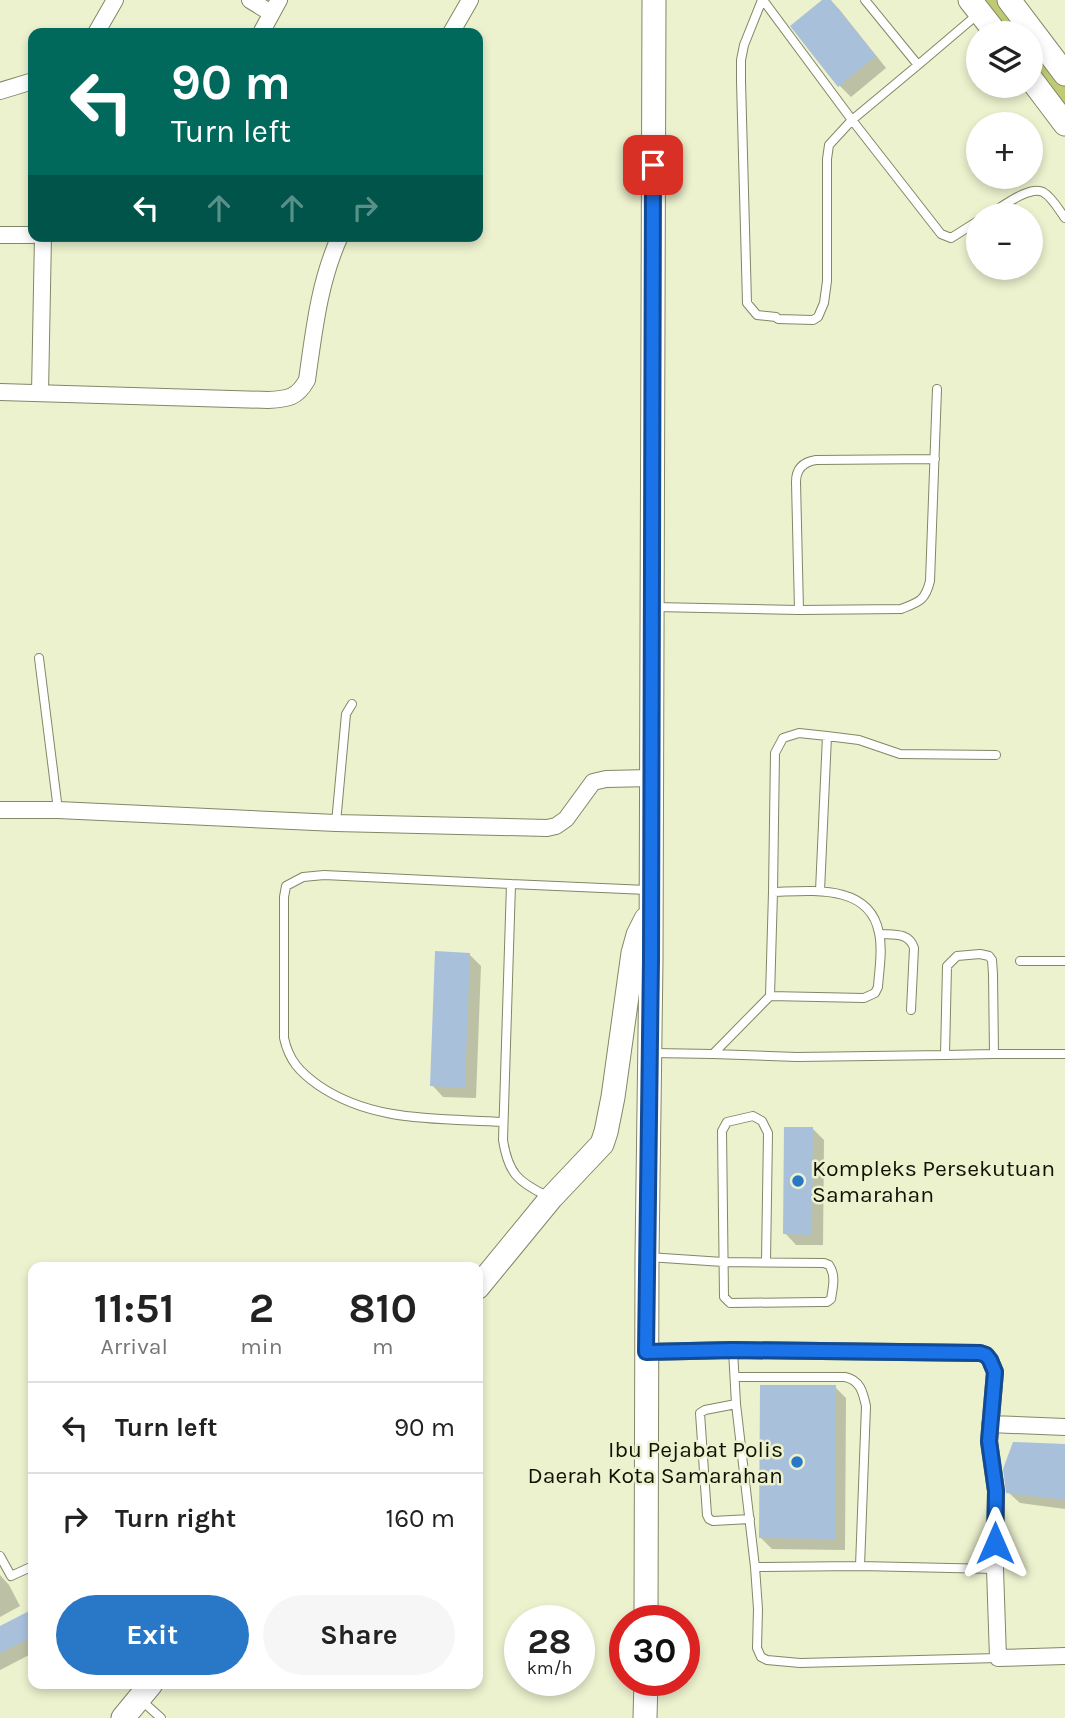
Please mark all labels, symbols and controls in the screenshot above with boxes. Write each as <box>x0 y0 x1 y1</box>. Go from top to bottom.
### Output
map controls <box>966 21 1043 280</box>
button: layers <box>966 21 1043 98</box>
text: 90 m <box>171 54 291 111</box>
icon: left <box>56 56 147 147</box>
button: + <box>966 112 1043 189</box>
text: Turn left <box>171 113 291 150</box>
pin <box>623 135 683 195</box>
icon: arrive <box>634 146 672 184</box>
icon: left <box>127 189 165 227</box>
icon: ahead <box>200 189 238 227</box>
icon: ahead <box>273 189 311 227</box>
icon: right <box>346 189 384 227</box>
button: − <box>966 203 1043 280</box>
place label: Kompleks Persekutuan Samarahan <box>812 1155 1055 1208</box>
marker: Kompleks Persekutuan Samarahan <box>790 1173 806 1189</box>
text: 11:51 <box>94 1283 175 1333</box>
text: 2 <box>249 1283 274 1333</box>
text: 810 <box>348 1283 417 1333</box>
text: Arrival <box>100 1333 168 1360</box>
text: min <box>240 1333 283 1360</box>
text: m <box>372 1333 394 1360</box>
icon: left <box>56 1409 94 1447</box>
text: Turn left <box>115 1412 217 1443</box>
text: 90 m <box>394 1412 455 1443</box>
place label: Ibu Pejabat Polis Daerah Kota Samarahan <box>528 1436 783 1489</box>
marker: Ibu Pejabat Polis Daerah Kota Samarahan <box>789 1454 805 1470</box>
icon: right <box>56 1500 94 1538</box>
text: Turn right <box>115 1503 236 1534</box>
text: 160 m <box>386 1503 455 1534</box>
position arrow <box>958 1506 1032 1580</box>
button: Exit <box>56 1595 249 1675</box>
button: Share <box>263 1595 455 1675</box>
speed limit sign: 30 <box>609 1605 700 1696</box>
text: 28 <box>528 1621 571 1662</box>
text: km/h <box>527 1657 572 1679</box>

